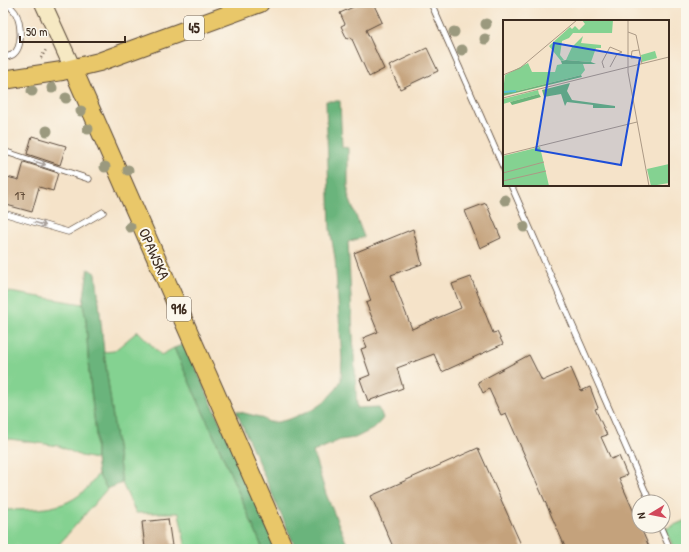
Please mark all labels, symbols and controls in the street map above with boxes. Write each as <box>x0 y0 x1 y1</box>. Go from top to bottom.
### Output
road number: 45 <box>184 16 204 40</box>
scale bar <box>20 18 125 44</box>
inset map <box>503 20 669 186</box>
text: 50 m <box>26 23 47 40</box>
one-way arrow <box>33 160 46 167</box>
house number: 17 <box>14 186 26 204</box>
one-way arrow <box>34 221 47 228</box>
street label: OPAWSKA <box>134 225 175 283</box>
road number: 916 <box>167 297 191 321</box>
north arrow <box>631 494 671 534</box>
text: N <box>634 511 649 520</box>

